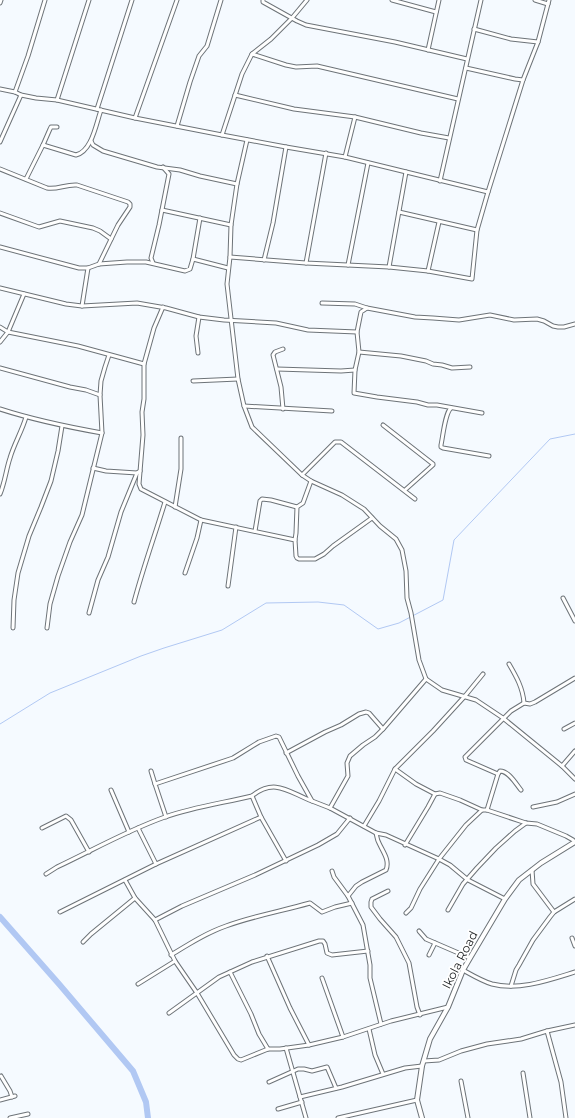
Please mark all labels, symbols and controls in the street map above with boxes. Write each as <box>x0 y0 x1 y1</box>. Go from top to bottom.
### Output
street label: Ikola Road <box>439 928 481 991</box>

